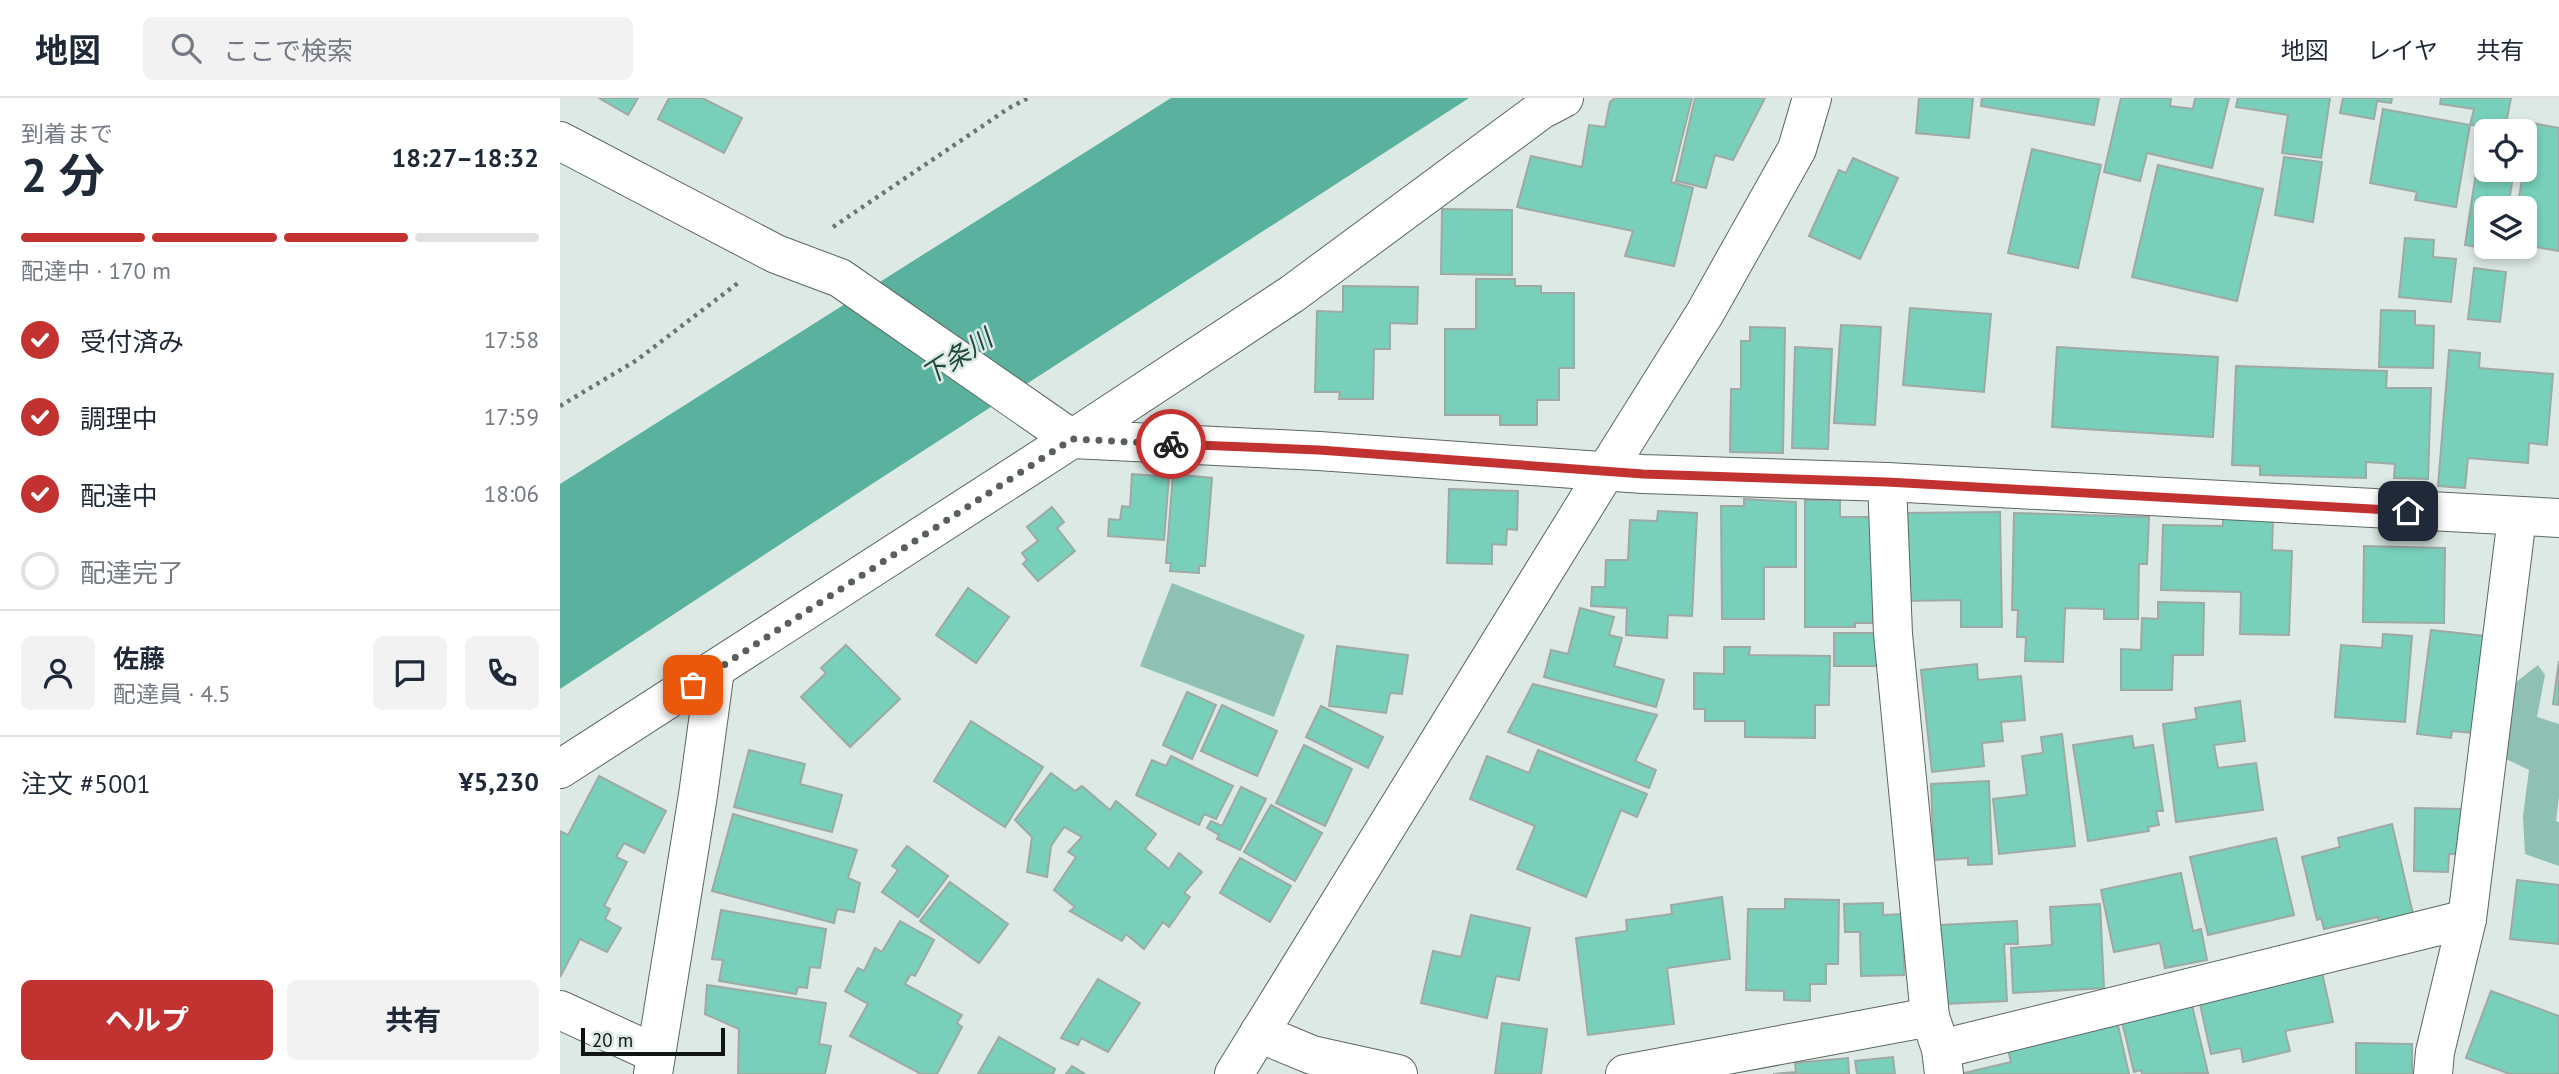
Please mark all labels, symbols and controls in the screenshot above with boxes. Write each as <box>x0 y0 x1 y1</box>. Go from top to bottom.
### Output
search box <box>143 17 633 80</box>
text: 地図 <box>35 28 101 71</box>
icon: search <box>167 29 205 67</box>
text: ここで検索 <box>223 34 353 67</box>
text: 地図 <box>2281 35 2329 66</box>
text: レイヤ <box>2367 35 2438 66</box>
text: 共有 <box>2476 35 2524 66</box>
text: 到着まで <box>21 119 113 148</box>
map controls <box>2474 119 2537 259</box>
button: locate <box>2474 119 2537 182</box>
text: 18:27–18:32 <box>392 141 539 174</box>
text: 2 分 <box>21 145 105 205</box>
button: layers <box>2474 196 2537 259</box>
text: 配達中 · 170 m <box>21 256 171 285</box>
water label: 下条川 <box>915 320 1001 392</box>
icon: check <box>21 321 59 359</box>
text: 受付済み <box>80 325 184 358</box>
text: 17:58 <box>484 325 539 354</box>
icon: check <box>21 398 59 436</box>
text: 調理中 <box>80 402 158 435</box>
text: 17:59 <box>484 402 539 431</box>
courier <box>1136 409 1206 479</box>
icon: bike <box>1152 425 1190 463</box>
icon: check <box>21 475 59 513</box>
text: 配達中 <box>80 479 158 512</box>
text: 18:06 <box>484 479 539 508</box>
pin <box>2378 481 2438 541</box>
icon: home <box>2389 492 2427 530</box>
text: 配達完了 <box>80 556 184 589</box>
button: person <box>21 636 95 710</box>
button: chat <box>373 636 447 710</box>
button: phone <box>465 636 539 710</box>
text: 佐藤 <box>113 642 165 675</box>
pin <box>663 655 723 715</box>
icon: bag <box>674 666 712 704</box>
text: 配達員 · 4.5 <box>113 679 230 708</box>
text: ¥5,230 <box>459 765 539 798</box>
text: 注文 #5001 <box>21 767 151 800</box>
button: ヘルプ <box>21 980 273 1060</box>
button: 共有 <box>287 980 539 1060</box>
scale bar <box>581 1025 724 1057</box>
text: 20 m <box>592 1028 633 1052</box>

